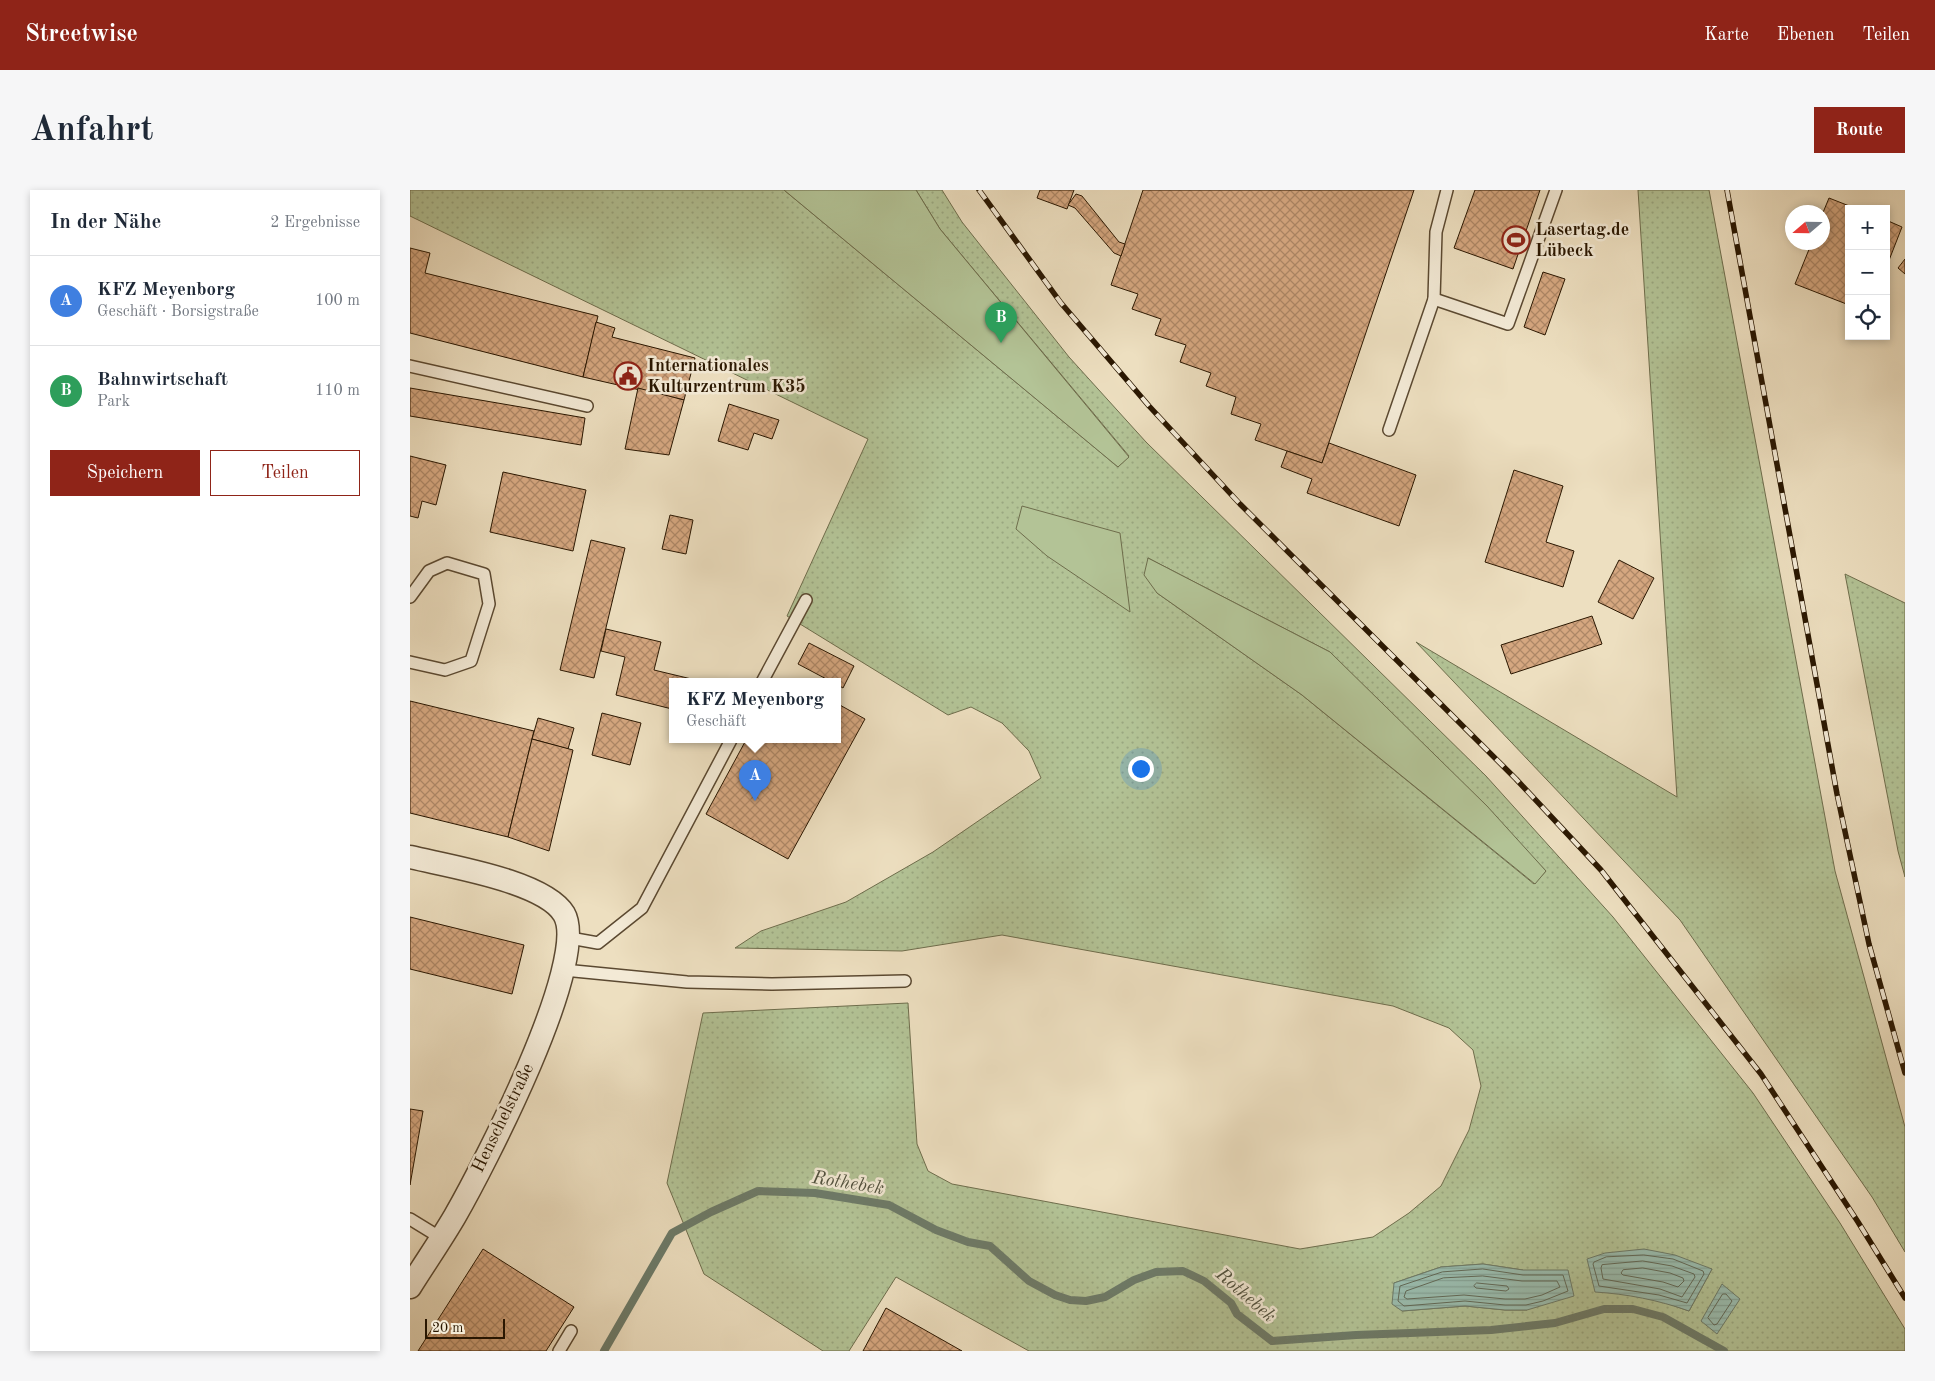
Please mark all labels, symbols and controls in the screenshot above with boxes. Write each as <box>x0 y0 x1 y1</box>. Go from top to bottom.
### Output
text: Streetwise <box>25 23 138 47</box>
text: Karte <box>1704 26 1749 44</box>
text: Ebenen <box>1777 26 1834 44</box>
text: Teilen <box>1862 26 1910 44</box>
button: Route <box>1814 107 1905 153</box>
text: Anfahrt <box>30 113 153 148</box>
north arrow <box>1785 205 1830 250</box>
map controls <box>1845 205 1890 340</box>
button: + <box>1845 205 1890 250</box>
text: In der Nähe <box>50 212 161 233</box>
text: 2 Ergebnisse <box>270 215 360 231</box>
place label: Lasertag.de Lübeck <box>1535 221 1629 260</box>
sports icon: Lasertag.de Lübeck <box>1501 225 1531 255</box>
button: − <box>1845 250 1890 295</box>
text: KFZ Meyenborg <box>97 281 235 300</box>
text: A <box>60 293 72 309</box>
text: 100 m <box>315 293 360 309</box>
button: locate <box>1845 295 1890 340</box>
pin: B <box>985 302 1017 343</box>
text: Geschäft · Borsigstraße <box>97 304 259 320</box>
place label: Internationales Kulturzentrum K35 <box>647 357 806 396</box>
public building icon: Internationales Kulturzentrum K35 <box>613 361 643 391</box>
text: Bahnwirtschaft <box>97 371 228 390</box>
text: B <box>60 383 72 399</box>
text: 110 m <box>315 383 360 399</box>
text: Park <box>97 394 130 410</box>
button: Speichern <box>50 450 200 496</box>
button: Teilen <box>210 450 360 496</box>
popup <box>669 678 841 743</box>
text: KFZ Meyenborg <box>686 691 824 710</box>
text: Geschäft <box>686 714 746 730</box>
your location <box>1128 756 1154 782</box>
pin: A <box>739 760 771 801</box>
street label: Henschelstraße <box>469 1061 537 1175</box>
water label: Rothebek <box>810 1169 885 1199</box>
water label: Rothebek <box>1211 1264 1279 1327</box>
scale bar <box>425 1316 505 1339</box>
text: 20 m <box>432 1321 463 1335</box>

